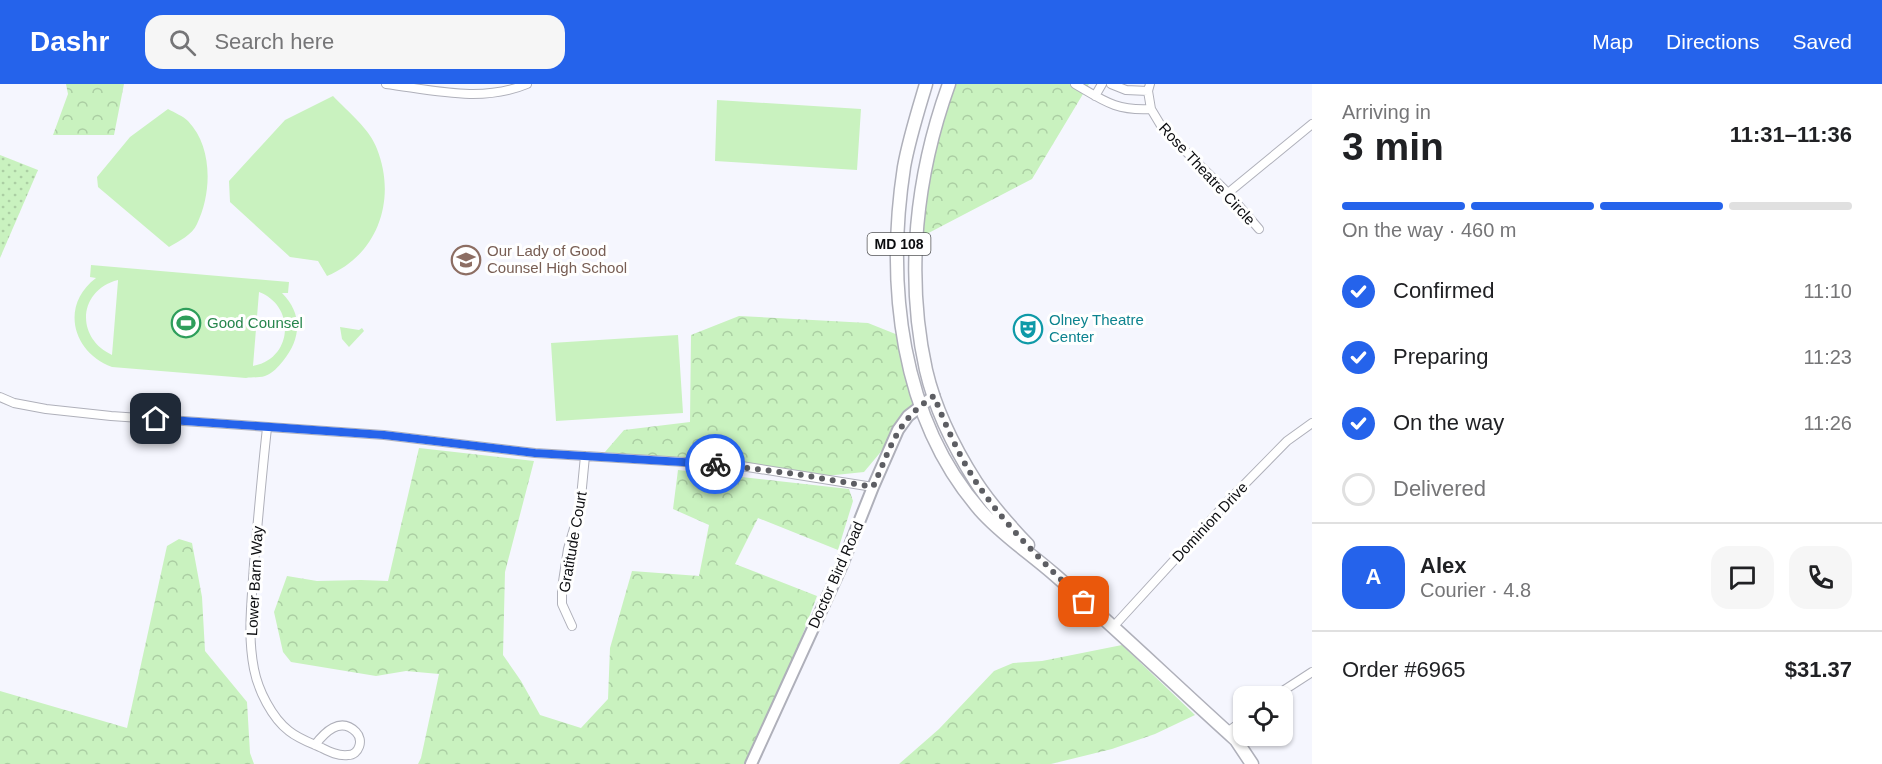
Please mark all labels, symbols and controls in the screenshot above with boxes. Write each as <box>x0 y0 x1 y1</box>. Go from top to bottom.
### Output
search box <box>145 15 565 69</box>
text: Dashr <box>30 26 109 57</box>
icon: search <box>166 26 199 59</box>
text: Search here <box>214 29 334 54</box>
text: Map <box>1592 30 1633 53</box>
text: Directions <box>1666 30 1759 53</box>
text: Saved <box>1792 30 1852 53</box>
text: Arriving in <box>1342 101 1431 123</box>
street label: Rose Theatre Circle <box>1156 119 1259 228</box>
text: 11:31–11:36 <box>1730 122 1852 147</box>
text: 3 min <box>1342 125 1444 168</box>
text: On the way · 460 m <box>1342 219 1517 241</box>
road number: MD 108 <box>868 233 930 255</box>
place label: Our Lady of Good Counsel High School <box>487 242 627 276</box>
school or university icon: Our Lady of Good Counsel High School <box>450 244 482 276</box>
icon: check <box>1342 275 1375 308</box>
text: Confirmed <box>1393 278 1494 303</box>
text: 11:10 <box>1803 280 1852 302</box>
sports icon: Good Counsel <box>170 307 202 339</box>
place label: Olney Theatre Center <box>1049 311 1144 345</box>
theatre icon: Olney Theatre Center <box>1012 313 1044 345</box>
place label: Good Counsel <box>207 314 303 331</box>
icon: check <box>1342 341 1375 374</box>
text: Preparing <box>1393 344 1488 369</box>
text: 11:23 <box>1803 346 1852 368</box>
pin <box>130 393 181 444</box>
icon: home <box>139 402 172 435</box>
icon: check <box>1342 407 1375 440</box>
text: On the way <box>1393 410 1504 435</box>
text: 11:26 <box>1803 412 1852 434</box>
courier <box>685 434 745 494</box>
icon: bike <box>699 448 732 481</box>
text: Delivered <box>1393 476 1486 501</box>
street label: Dominion Drive <box>1168 478 1251 565</box>
street label: Gratitude Court <box>555 489 590 594</box>
street label: Doctor Bird Road <box>804 519 867 631</box>
street label: Lower Barn Way <box>243 525 266 637</box>
button: chat <box>1711 546 1774 609</box>
button: phone <box>1789 546 1852 609</box>
text: Alex <box>1420 553 1466 578</box>
text: A <box>1366 564 1381 589</box>
pin <box>1058 576 1109 627</box>
text: Courier · 4.8 <box>1420 579 1531 601</box>
icon: bag <box>1067 585 1100 618</box>
text: Order #6965 <box>1342 657 1466 682</box>
text: $31.37 <box>1785 657 1852 682</box>
map controls <box>1233 686 1293 746</box>
button: locate <box>1233 686 1293 746</box>

